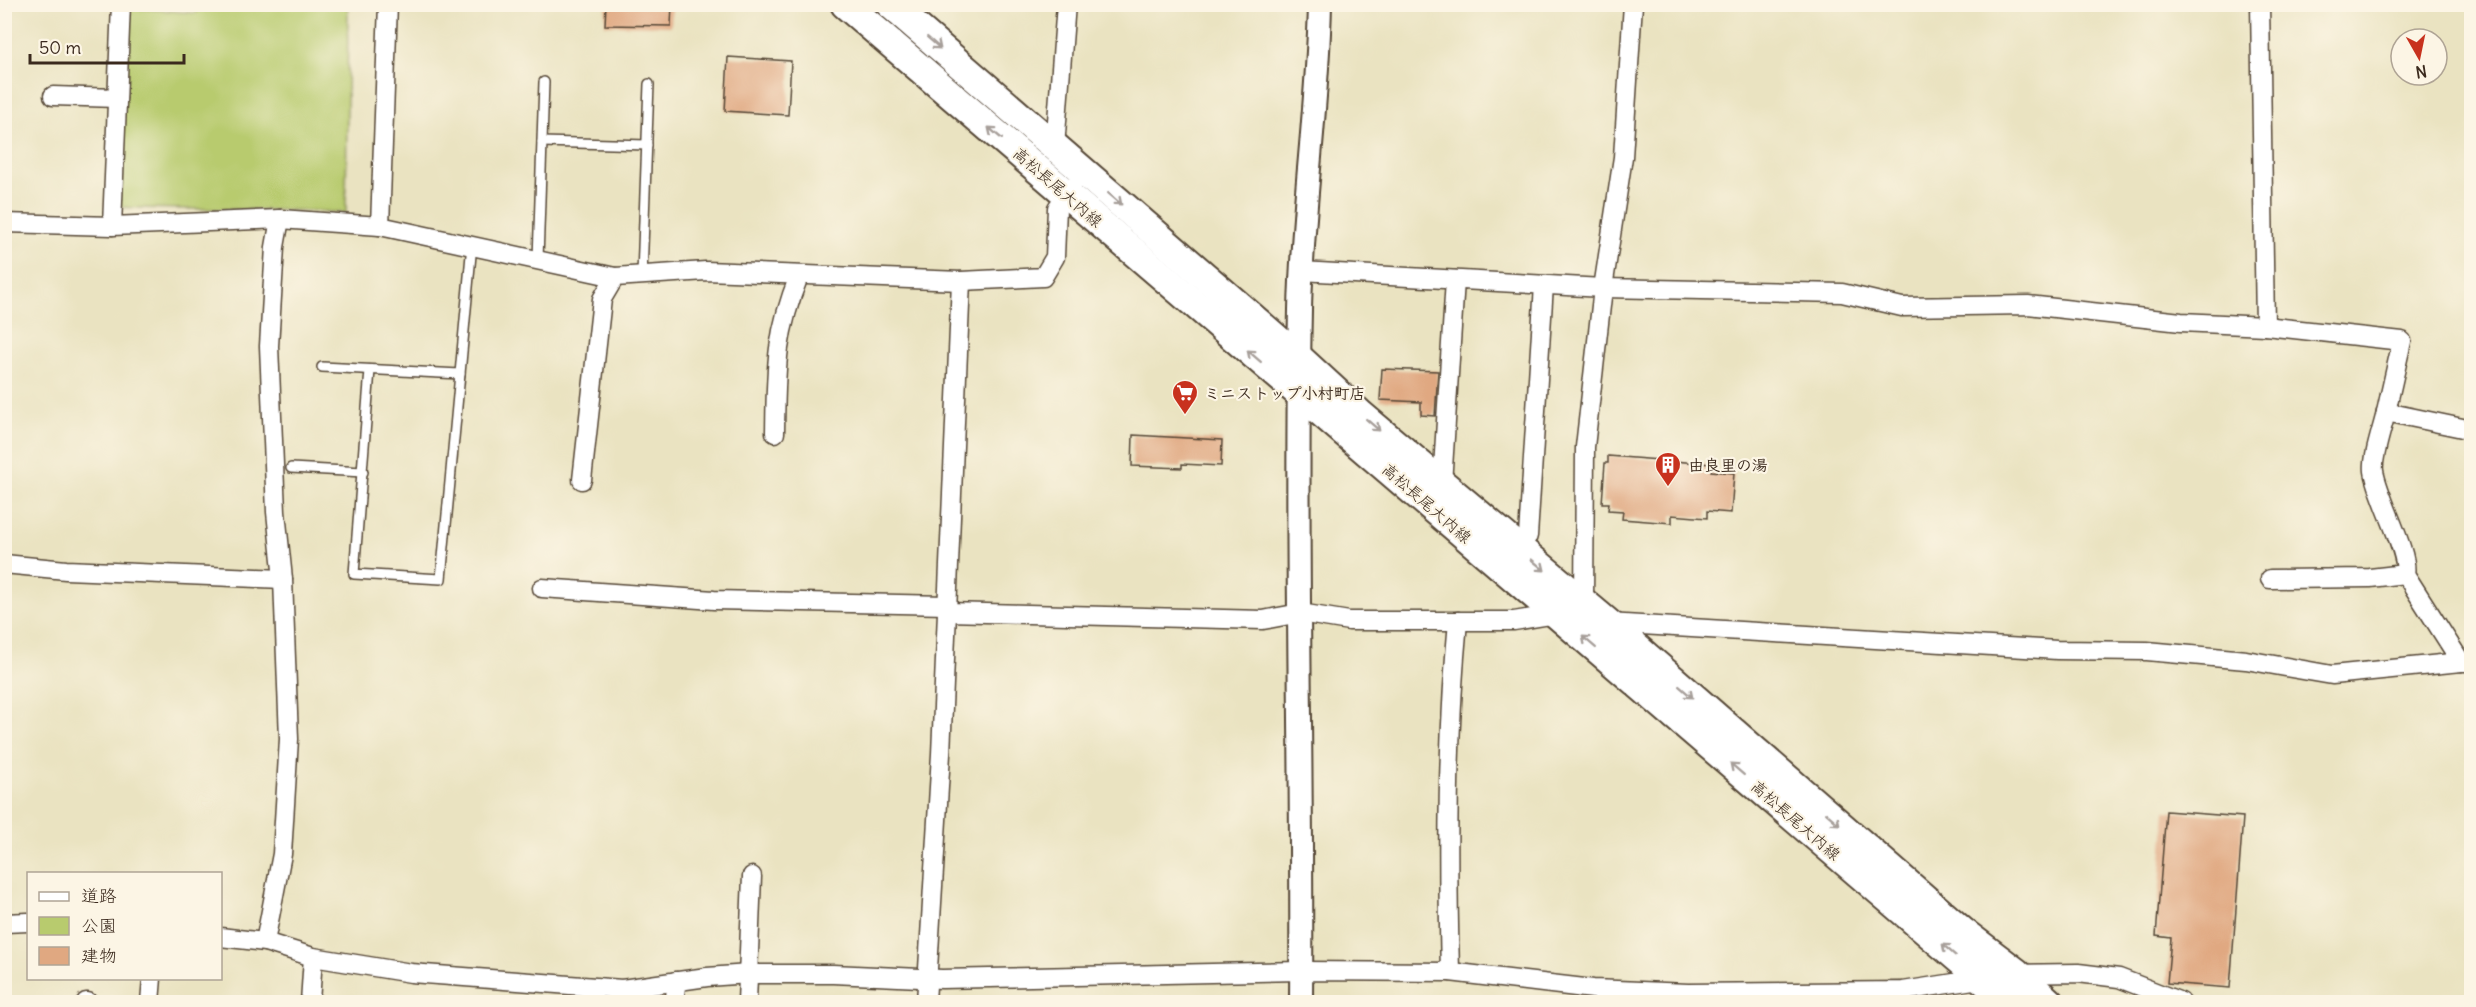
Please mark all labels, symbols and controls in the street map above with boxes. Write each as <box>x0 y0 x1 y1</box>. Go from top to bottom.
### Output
scale bar <box>30 27 184 65</box>
north arrow <box>2389 27 2449 87</box>
text: 50 m <box>39 36 81 59</box>
one-way arrow <box>926 36 941 50</box>
text: N <box>2414 61 2428 83</box>
one-way arrow <box>988 126 1003 140</box>
street label: 高松長尾大内線 <box>1009 143 1107 231</box>
one-way arrow <box>1108 192 1123 206</box>
one-way arrow <box>1247 349 1262 363</box>
supermarket icon: ミニストップ小村町店 <box>1170 378 1200 416</box>
place label: ミニストップ小村町店 <box>1204 383 1366 403</box>
one-way arrow <box>1365 418 1380 432</box>
building icon: 由良里の湯 <box>1653 450 1683 488</box>
place label: 由良里の湯 <box>1688 455 1768 475</box>
street label: 高松長尾大内線 <box>1378 459 1476 547</box>
one-way arrow <box>1530 558 1545 572</box>
one-way arrow <box>1582 635 1597 649</box>
one-way arrow <box>1678 685 1694 698</box>
one-way arrow <box>1730 762 1745 776</box>
street label: 高松長尾大内線 <box>1747 776 1845 864</box>
one-way arrow <box>1825 812 1841 826</box>
legend <box>27 872 222 980</box>
text: 道路 <box>81 884 117 907</box>
text: 公園 <box>81 914 117 937</box>
text: 建物 <box>81 944 117 967</box>
one-way arrow <box>1941 944 1957 957</box>

